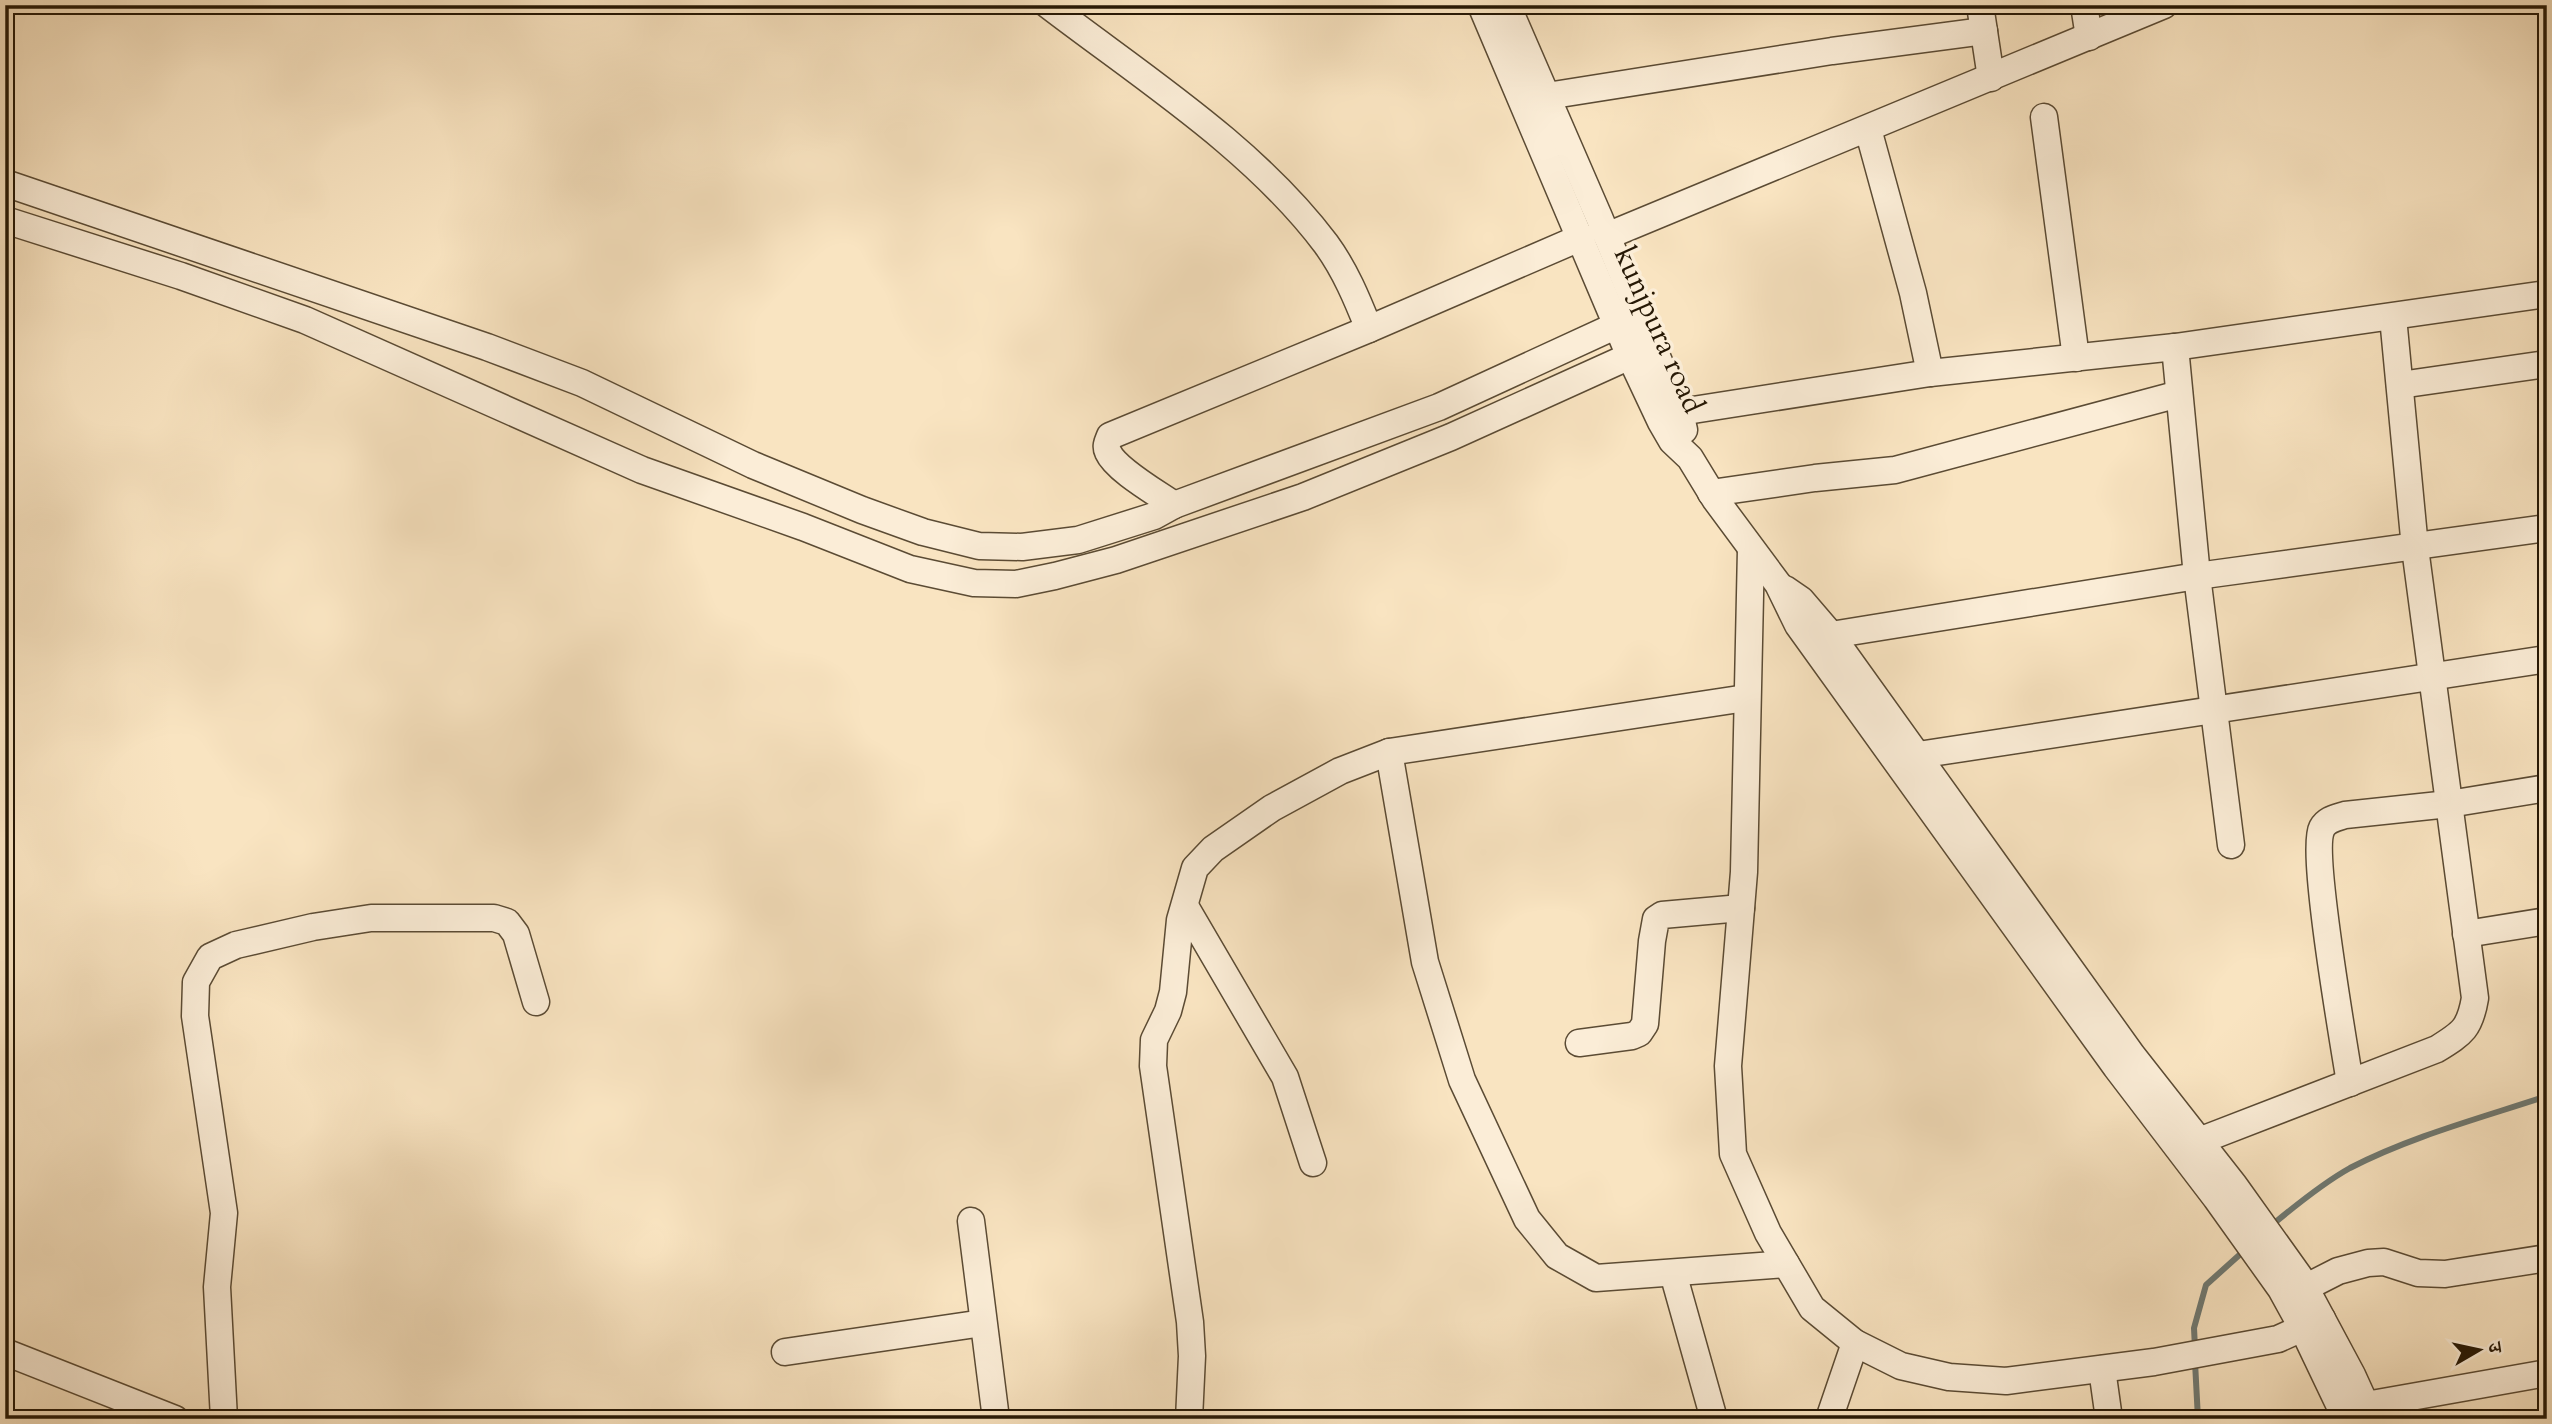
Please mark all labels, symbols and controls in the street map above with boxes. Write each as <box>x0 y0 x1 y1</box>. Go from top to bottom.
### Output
street label: kunjpura road <box>1604 240 1714 420</box>
north arrow <box>2444 1316 2514 1386</box>
text: उ <box>2481 1339 2509 1356</box>

